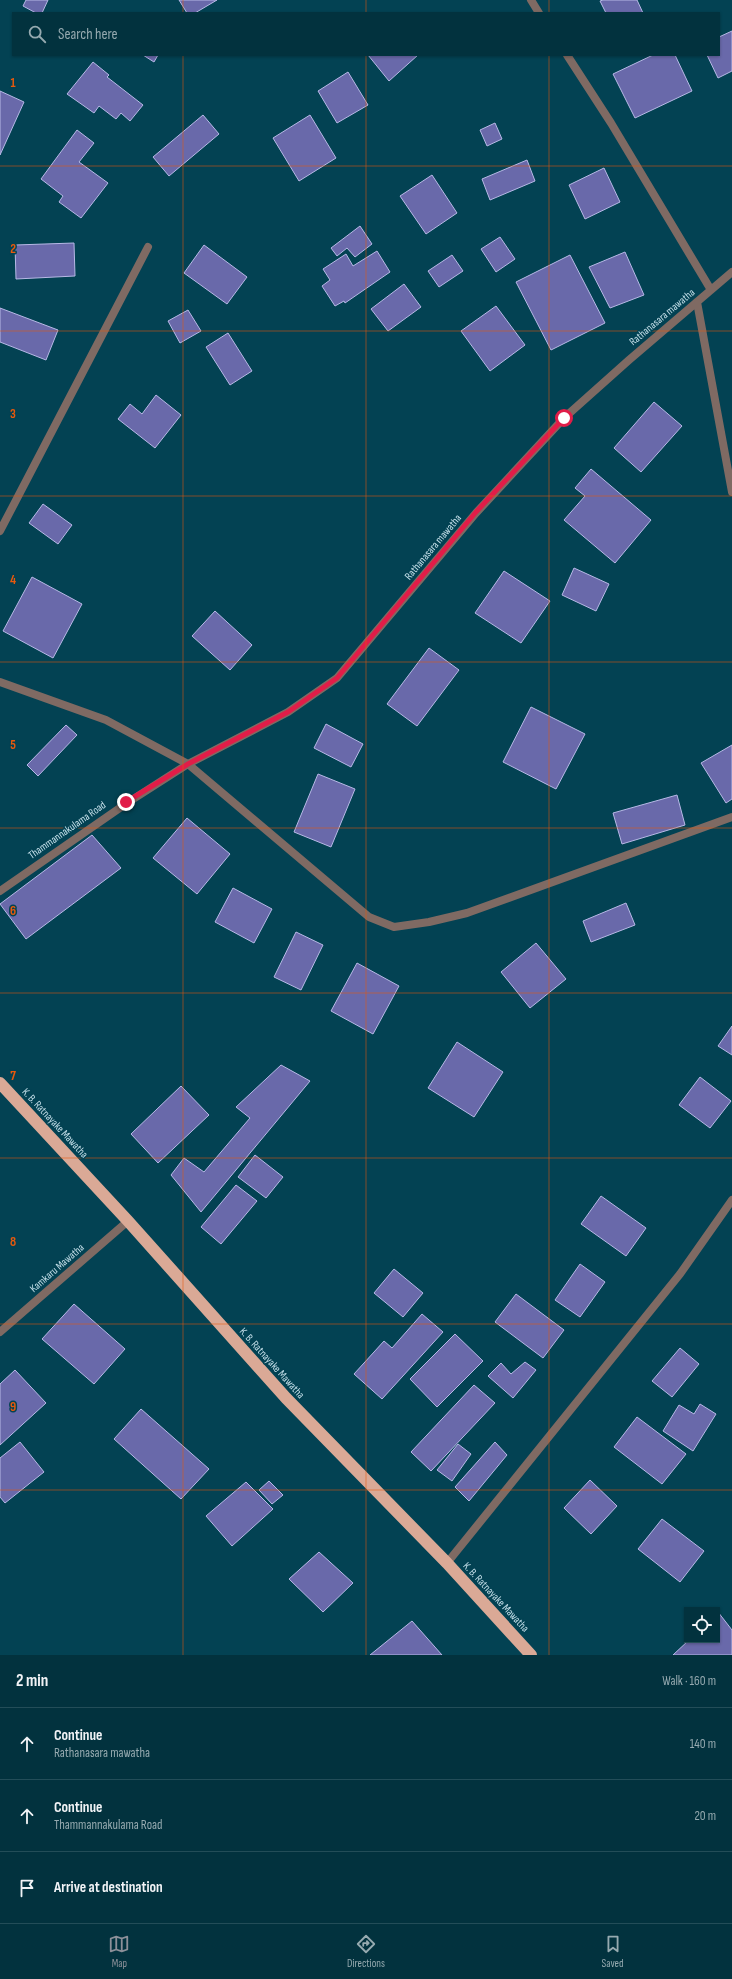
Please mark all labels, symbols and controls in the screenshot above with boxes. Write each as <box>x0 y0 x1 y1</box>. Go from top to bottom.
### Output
search box <box>12 12 720 56</box>
icon: search <box>26 23 48 45</box>
text: Search here <box>58 25 118 44</box>
text: 1 <box>10 75 16 91</box>
text: 2 <box>10 241 16 257</box>
street label: Rathanasara mawatha <box>627 286 697 348</box>
text: 3 <box>10 406 16 422</box>
route start <box>555 409 573 427</box>
street label: Rathanasara mawatha <box>402 512 464 582</box>
text: 4 <box>10 572 16 588</box>
text: 5 <box>10 737 16 753</box>
route end <box>117 793 135 811</box>
street label: Thammannakulama Road <box>26 798 109 862</box>
text: 6 <box>10 903 16 919</box>
text: 7 <box>10 1068 16 1084</box>
street label: K. B. Ratnayake Mawatha <box>19 1085 91 1161</box>
text: 8 <box>10 1234 16 1250</box>
street label: Kamkaru Mawatha <box>27 1241 87 1295</box>
street label: K. B. Ratnayake Mawatha <box>237 1325 307 1401</box>
text: 9 <box>10 1399 16 1415</box>
street label: K. B. Ratnayake Mawatha <box>460 1559 532 1635</box>
map controls <box>684 1607 720 1643</box>
button: locate <box>684 1607 720 1643</box>
text: 2 min <box>16 1671 48 1691</box>
text: Walk · 160 m <box>662 1673 716 1689</box>
text: Continue <box>54 1726 103 1745</box>
icon: ahead <box>16 1733 38 1755</box>
text: 140 m <box>690 1736 716 1752</box>
text: Rathanasara mawatha <box>54 1745 150 1761</box>
text: Continue <box>54 1798 103 1817</box>
icon: ahead <box>16 1805 38 1827</box>
text: 20 m <box>694 1808 716 1824</box>
text: Thammannakulama Road <box>54 1817 162 1833</box>
icon: arrive <box>16 1877 38 1899</box>
text: Arrive at destination <box>54 1878 163 1897</box>
tab: Map <box>108 1933 130 1970</box>
tab: Directions <box>347 1933 385 1970</box>
tab: Saved <box>602 1933 624 1970</box>

